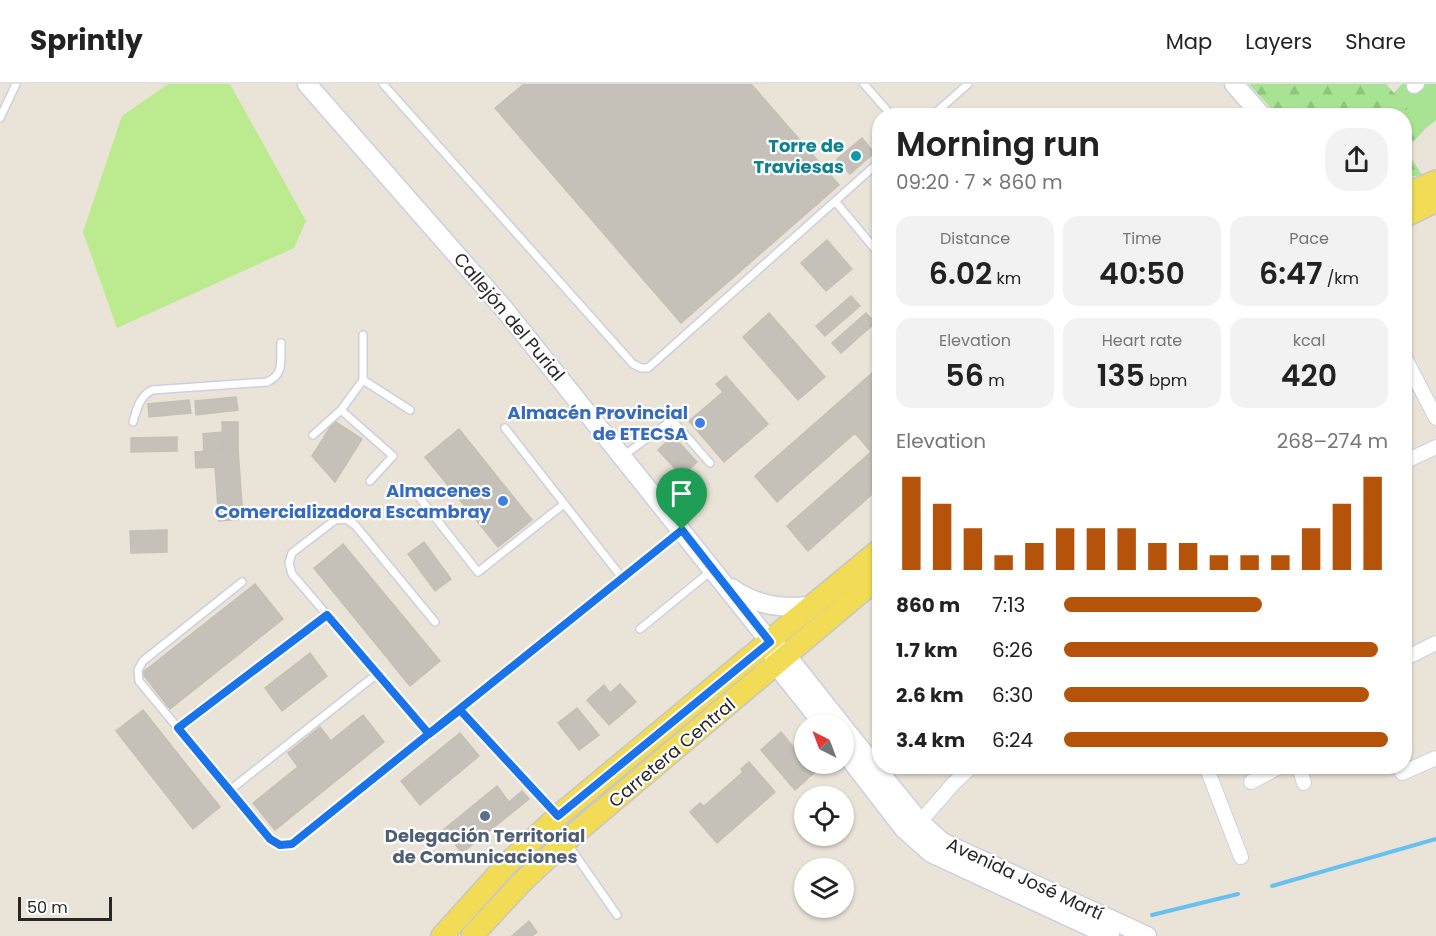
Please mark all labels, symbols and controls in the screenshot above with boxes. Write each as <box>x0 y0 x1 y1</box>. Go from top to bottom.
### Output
text: Sprintly <box>30 21 143 60</box>
text: Map <box>1166 27 1212 56</box>
text: Layers <box>1245 27 1312 56</box>
text: Share <box>1345 27 1406 56</box>
text: Morning run <box>896 121 1100 168</box>
button: share <box>1325 128 1388 191</box>
place label: Torre de Traviesas <box>753 133 844 179</box>
marker: Torre de Traviesas <box>849 149 863 163</box>
text: 09:20 · 7 × 860 m <box>896 168 1063 196</box>
text: Distance <box>940 227 1010 250</box>
text: Time <box>1123 227 1162 250</box>
text: Pace <box>1289 227 1329 250</box>
street label: Callejón del Purial <box>448 247 571 386</box>
text: 6.02 <box>929 252 992 295</box>
text: 40:50 <box>1099 252 1185 295</box>
text: 6:47 <box>1259 252 1322 295</box>
text: km <box>992 267 1021 290</box>
text: /km <box>1322 267 1359 290</box>
text: Elevation <box>939 329 1011 352</box>
text: Heart rate <box>1102 329 1182 352</box>
text: kcal <box>1293 329 1325 352</box>
text: 56 <box>945 354 984 397</box>
text: 135 <box>1097 354 1145 397</box>
text: 420 <box>1281 354 1337 397</box>
text: m <box>984 369 1005 392</box>
text: bpm <box>1145 369 1187 392</box>
place label: Almacén Provincial de ETECSA <box>507 400 688 446</box>
marker: Almacén Provincial de ETECSA <box>693 416 707 430</box>
text: Elevation <box>896 427 986 455</box>
text: 268–274 m <box>1277 427 1388 455</box>
pin <box>656 468 707 530</box>
icon: arrive <box>665 477 698 510</box>
place label: Almacenes Comercializadora Escambray <box>215 478 492 524</box>
marker: Almacenes Comercializadora Escambray <box>496 494 510 508</box>
text: 860 m <box>896 591 960 619</box>
text: 7:13 <box>992 591 1025 619</box>
text: 1.7 km <box>896 636 958 664</box>
text: 6:26 <box>992 636 1033 664</box>
text: 2.6 km <box>896 681 964 709</box>
text: 6:30 <box>992 681 1033 709</box>
street label: Carretera Central <box>603 692 740 813</box>
north arrow <box>794 714 854 774</box>
map controls <box>794 714 854 918</box>
text: 3.4 km <box>896 726 965 754</box>
text: 6:24 <box>992 726 1033 754</box>
button: locate <box>794 786 854 846</box>
marker: Delegación Territorial de Comunicaciones <box>478 809 492 823</box>
place label: Delegación Territorial de Comunicaciones <box>385 823 585 869</box>
street label: Avenida José Martí <box>943 831 1108 926</box>
button: layers <box>794 858 854 918</box>
scale bar <box>18 894 112 922</box>
text: 50 m <box>27 896 68 919</box>

